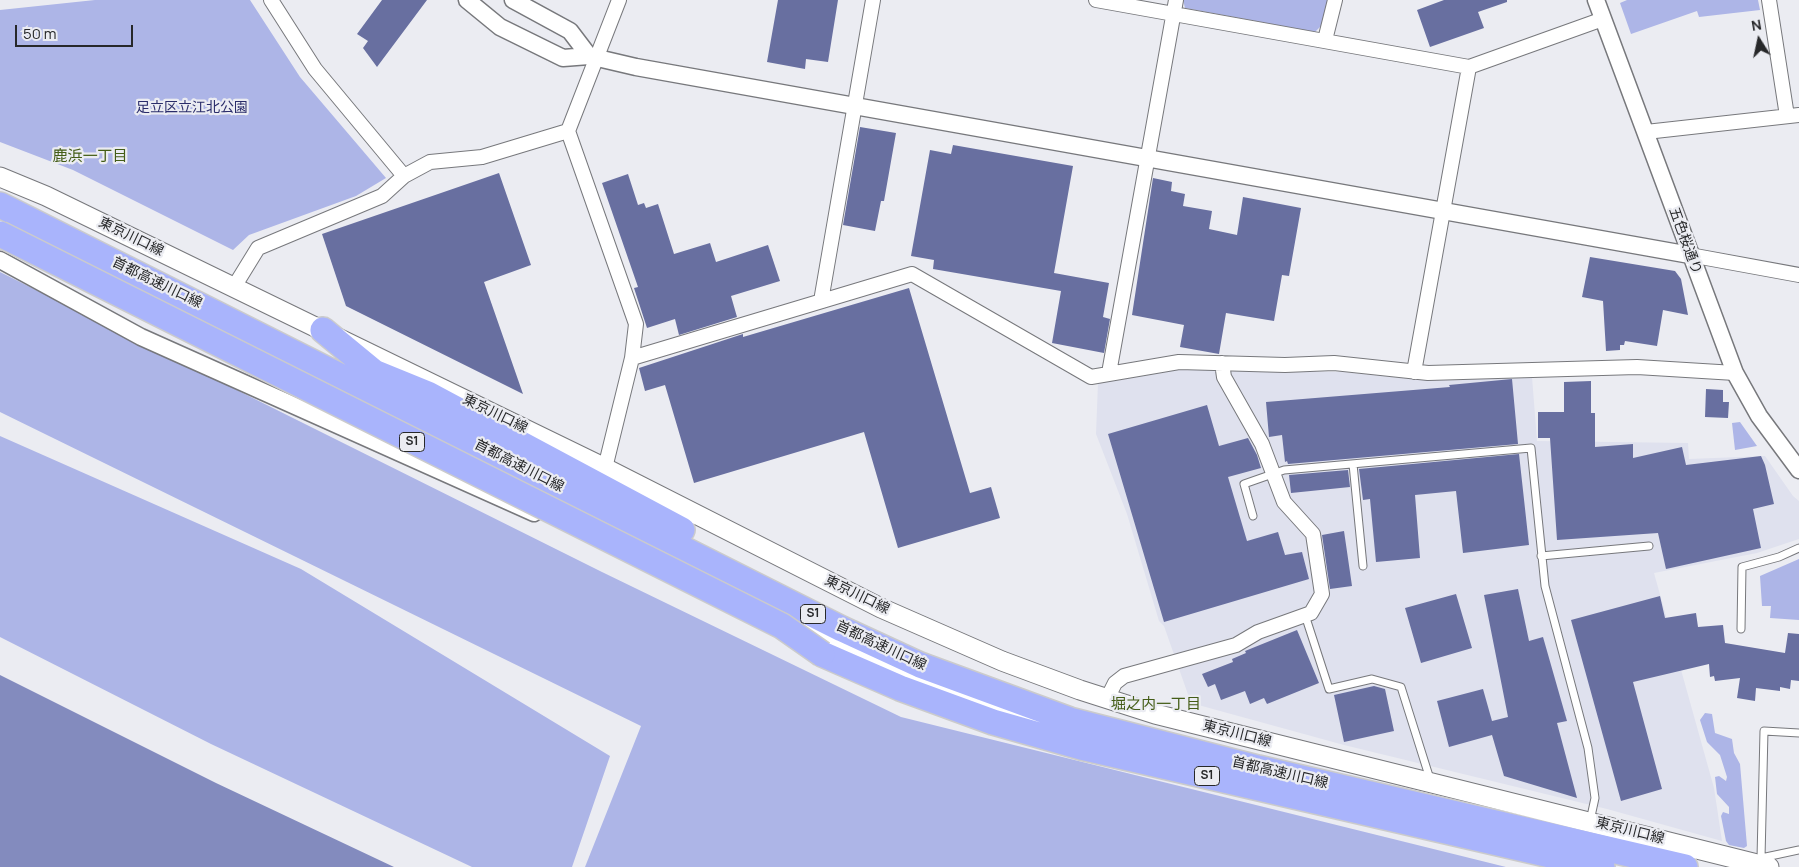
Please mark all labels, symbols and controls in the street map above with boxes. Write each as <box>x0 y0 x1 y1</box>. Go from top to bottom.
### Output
scale bar <box>18 15 135 47</box>
north arrow <box>1734 15 1784 65</box>
text: N <box>1750 15 1763 35</box>
text: 50 m <box>23 23 57 44</box>
park label: 足立区立江北公園 <box>136 100 248 116</box>
district label: 鹿浜一丁目 <box>53 148 127 166</box>
street label: 五色桜通り <box>1665 205 1705 277</box>
street label: 東京川口線 <box>96 214 166 260</box>
street label: 首都高速川口線 <box>109 254 205 312</box>
street label: 東京川口線 <box>460 391 530 437</box>
road number: S1 <box>400 432 424 452</box>
street label: 首都高速川口線 <box>472 436 566 496</box>
street label: 東京川口線 <box>822 572 892 618</box>
road number: S1 <box>800 604 826 624</box>
street label: 首都高速川口線 <box>833 618 929 674</box>
district label: 堀之内一丁目 <box>1111 696 1201 714</box>
street label: 東京川口線 <box>1201 717 1273 751</box>
street label: 首都高速川口線 <box>1230 754 1330 792</box>
road number: S1 <box>1194 766 1220 786</box>
street label: 東京川口線 <box>1594 814 1666 848</box>

